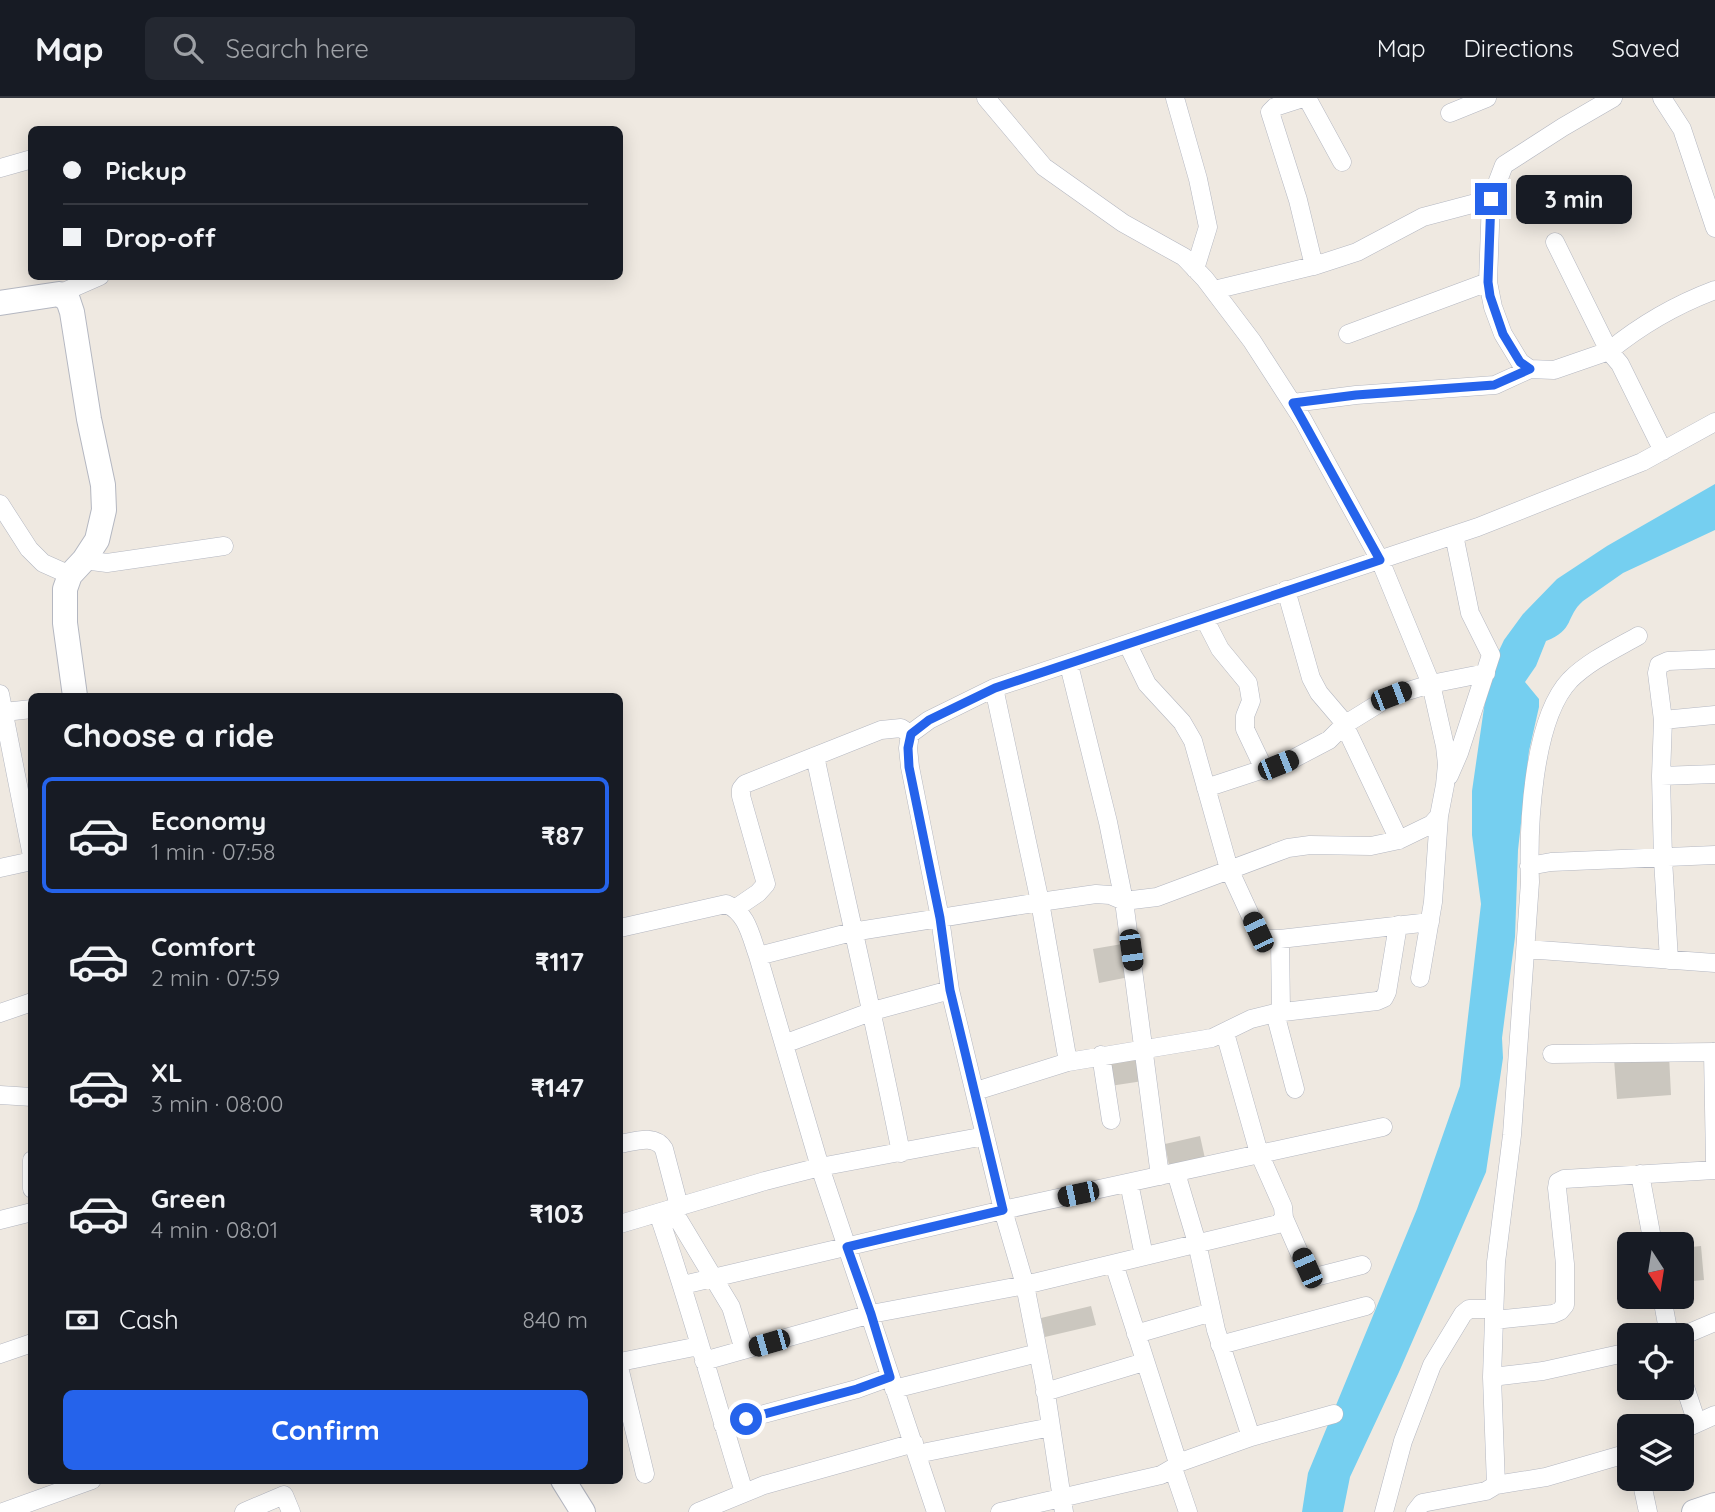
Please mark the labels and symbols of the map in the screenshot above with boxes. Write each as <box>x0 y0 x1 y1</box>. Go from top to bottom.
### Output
callout: 3 min <box>1516 174 1631 224</box>
route end <box>1475 183 1507 215</box>
car <box>1368 679 1415 713</box>
car <box>1255 747 1302 783</box>
car <box>1240 909 1277 955</box>
car <box>1118 928 1145 972</box>
car <box>1056 1179 1101 1209</box>
north arrow <box>1617 1232 1694 1309</box>
car <box>1289 1245 1326 1291</box>
car <box>746 1327 793 1359</box>
route start <box>730 1403 762 1435</box>

